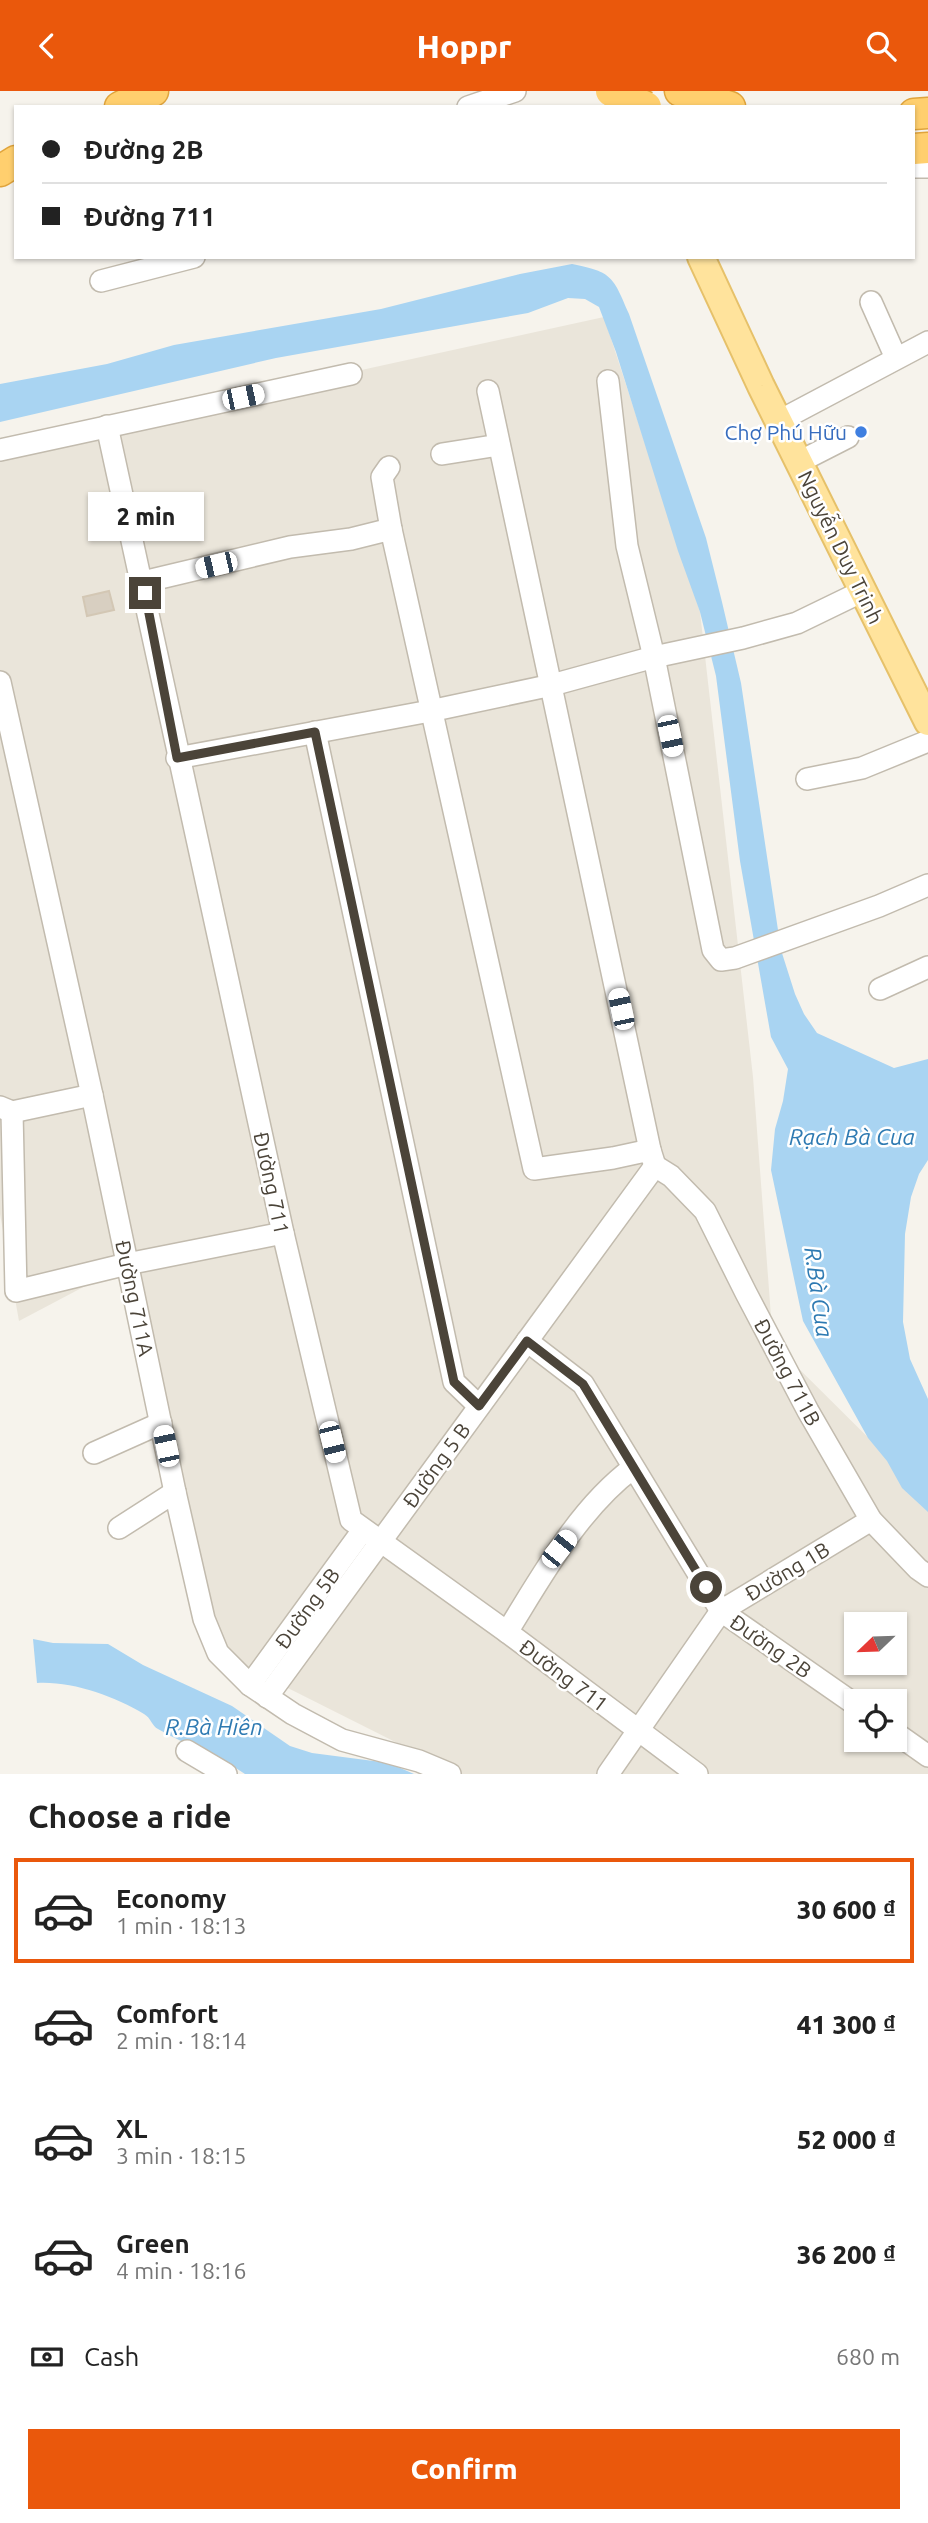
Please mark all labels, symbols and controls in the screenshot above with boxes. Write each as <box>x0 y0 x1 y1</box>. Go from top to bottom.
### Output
icon: back <box>28 27 66 65</box>
icon: search <box>862 27 900 65</box>
text: Hoppr <box>416 28 512 64</box>
text: Đường 2B <box>84 135 204 164</box>
text: Đường 711 <box>84 202 216 231</box>
car <box>221 382 266 412</box>
place label: Chợ Phú Hữu <box>725 420 847 444</box>
marker: Chợ Phú Hữu <box>853 424 869 440</box>
street label: Nguyễn Duy Trinh <box>794 466 889 627</box>
callout: 2 min <box>87 491 203 540</box>
text: 2 min <box>117 504 175 529</box>
car <box>194 550 239 580</box>
route end <box>129 577 161 609</box>
car <box>656 713 685 759</box>
car <box>607 986 636 1032</box>
water label: Rạch Bà Cua <box>789 1124 915 1149</box>
street label: Đường 711 <box>249 1130 295 1236</box>
street label: Đường 711A <box>111 1238 159 1359</box>
water label: R.Bà Cua <box>800 1245 838 1339</box>
street label: Đường 711B <box>750 1314 826 1430</box>
street label: Đường 5 B <box>397 1418 475 1512</box>
car <box>317 1419 348 1465</box>
car <box>152 1423 181 1469</box>
car <box>538 1526 581 1572</box>
street label: Đường 1B <box>741 1537 833 1605</box>
street label: Đường 5B <box>270 1563 344 1653</box>
route start <box>690 1571 722 1603</box>
street label: Đường 2B <box>726 1609 816 1683</box>
north arrow <box>844 1612 906 1675</box>
map controls <box>844 1612 907 1752</box>
street label: Đường 711 <box>515 1634 613 1716</box>
button: locate <box>844 1689 907 1752</box>
water label: R.Bà Hiên <box>165 1714 263 1739</box>
text: Choose a ride <box>28 1798 231 1834</box>
icon: car <box>32 1879 95 1942</box>
text: Economy <box>116 1884 226 1913</box>
text: 30 600 ₫ <box>797 1895 896 1924</box>
text: 1 min · 18:13 <box>116 1913 247 1938</box>
icon: car <box>32 1994 95 2057</box>
text: Comfort <box>116 1999 219 2028</box>
text: 41 300 ₫ <box>797 2010 896 2039</box>
text: 2 min · 18:14 <box>116 2028 247 2053</box>
icon: car <box>32 2109 95 2172</box>
text: XL <box>116 2114 147 2143</box>
text: 52 000 ₫ <box>797 2125 896 2154</box>
text: 3 min · 18:15 <box>116 2143 247 2168</box>
icon: car <box>32 2224 95 2287</box>
text: Green <box>116 2229 190 2258</box>
text: 36 200 ₫ <box>797 2240 896 2269</box>
text: 4 min · 18:16 <box>116 2258 247 2283</box>
icon: cash <box>28 2338 66 2376</box>
text: Cash <box>84 2342 139 2371</box>
text: 680 m <box>836 2344 900 2369</box>
button: Confirm <box>28 2429 900 2509</box>

